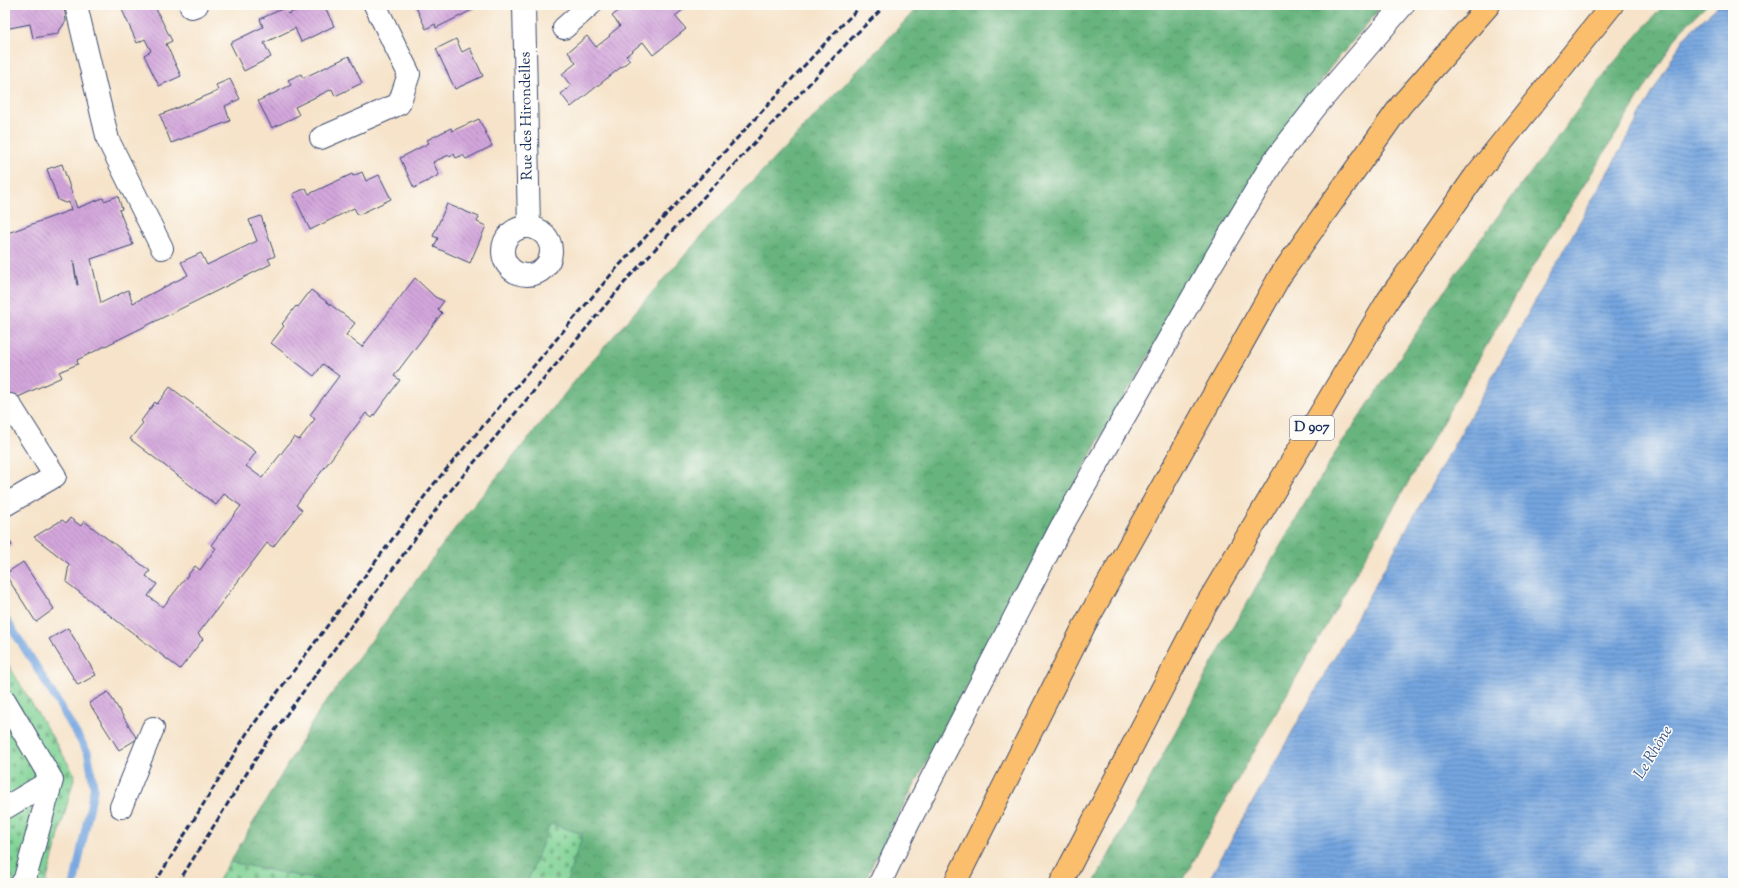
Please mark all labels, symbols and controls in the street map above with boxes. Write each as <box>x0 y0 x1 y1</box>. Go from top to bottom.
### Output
street label: Rue des Hirondelles <box>515 51 539 180</box>
road number: D 907 <box>1290 416 1334 440</box>
water label: Le Rhône <box>1629 722 1679 784</box>

